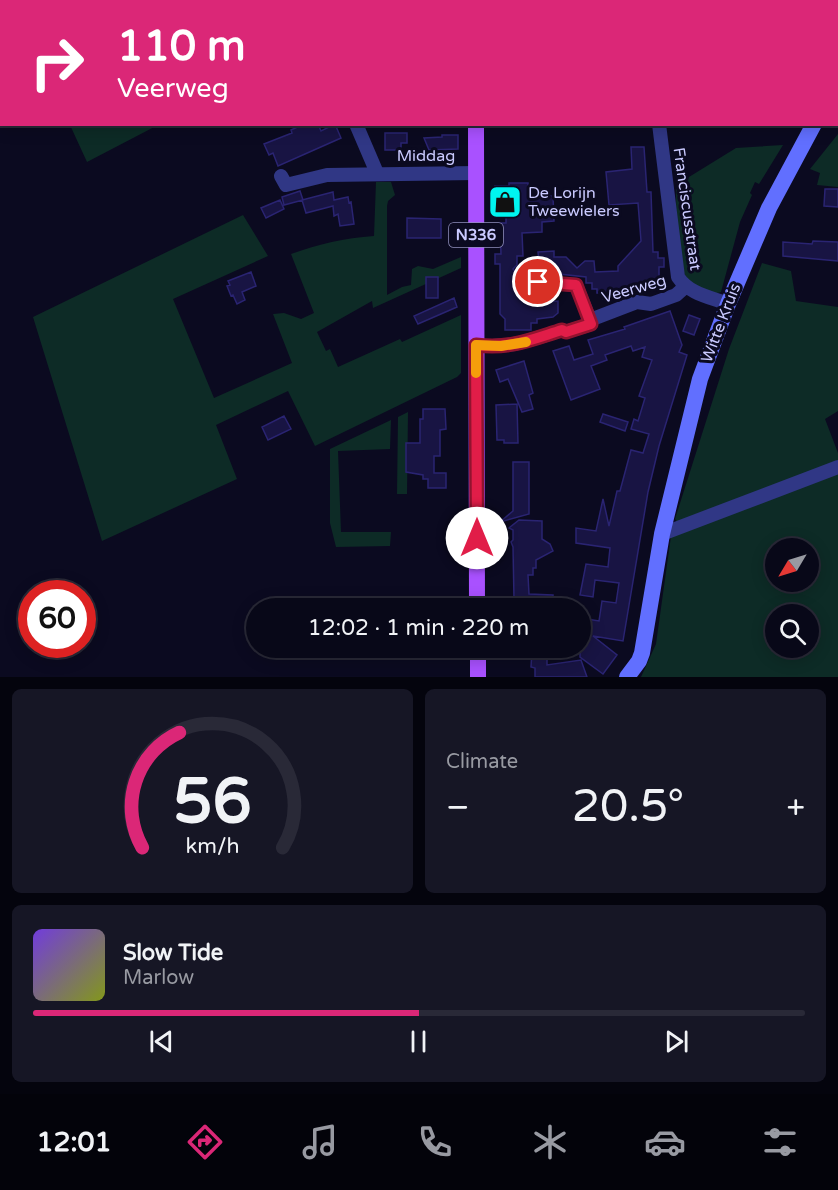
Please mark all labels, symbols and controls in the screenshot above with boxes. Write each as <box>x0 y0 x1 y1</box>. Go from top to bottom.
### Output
text: 110 m <box>117 21 246 72</box>
icon: right <box>18 24 96 102</box>
text: Veerweg <box>117 72 229 105</box>
street label: Middag <box>397 146 455 166</box>
street label: Franciscusstraat <box>668 146 706 272</box>
place label: De Lorijn Tweewielers <box>528 183 620 221</box>
shop icon: De Lorijn Tweewielers <box>487 184 523 220</box>
road number: N336 <box>449 223 503 247</box>
pin <box>512 256 563 307</box>
icon: arrive <box>521 265 554 298</box>
street label: Veerweg <box>599 270 669 308</box>
street label: Witte Kruis <box>697 280 745 366</box>
position arrow <box>445 506 509 570</box>
north arrow <box>765 538 819 592</box>
map controls <box>765 538 819 658</box>
speed limit sign: 60 <box>18 580 96 658</box>
button: search <box>765 604 819 658</box>
text: 12:02 · 1 min · 220 m <box>308 615 529 641</box>
text: Climate <box>446 750 518 774</box>
text: 56 <box>173 765 252 840</box>
text: 20.5° <box>572 780 684 834</box>
text: − <box>446 788 470 827</box>
text: + <box>786 788 805 827</box>
text: km/h <box>186 833 239 859</box>
text: Slow Tide <box>123 940 223 966</box>
text: Marlow <box>123 966 194 990</box>
icon: previous <box>145 1025 178 1058</box>
icon: pause <box>402 1025 435 1058</box>
icon: next <box>660 1025 693 1058</box>
icon: directions <box>184 1121 226 1163</box>
icon: music <box>299 1121 341 1163</box>
icon: phone <box>414 1121 456 1163</box>
icon: climate <box>529 1121 571 1163</box>
icon: car <box>644 1121 686 1163</box>
icon: filters <box>759 1121 801 1163</box>
text: 12:01 <box>37 1126 111 1159</box>

